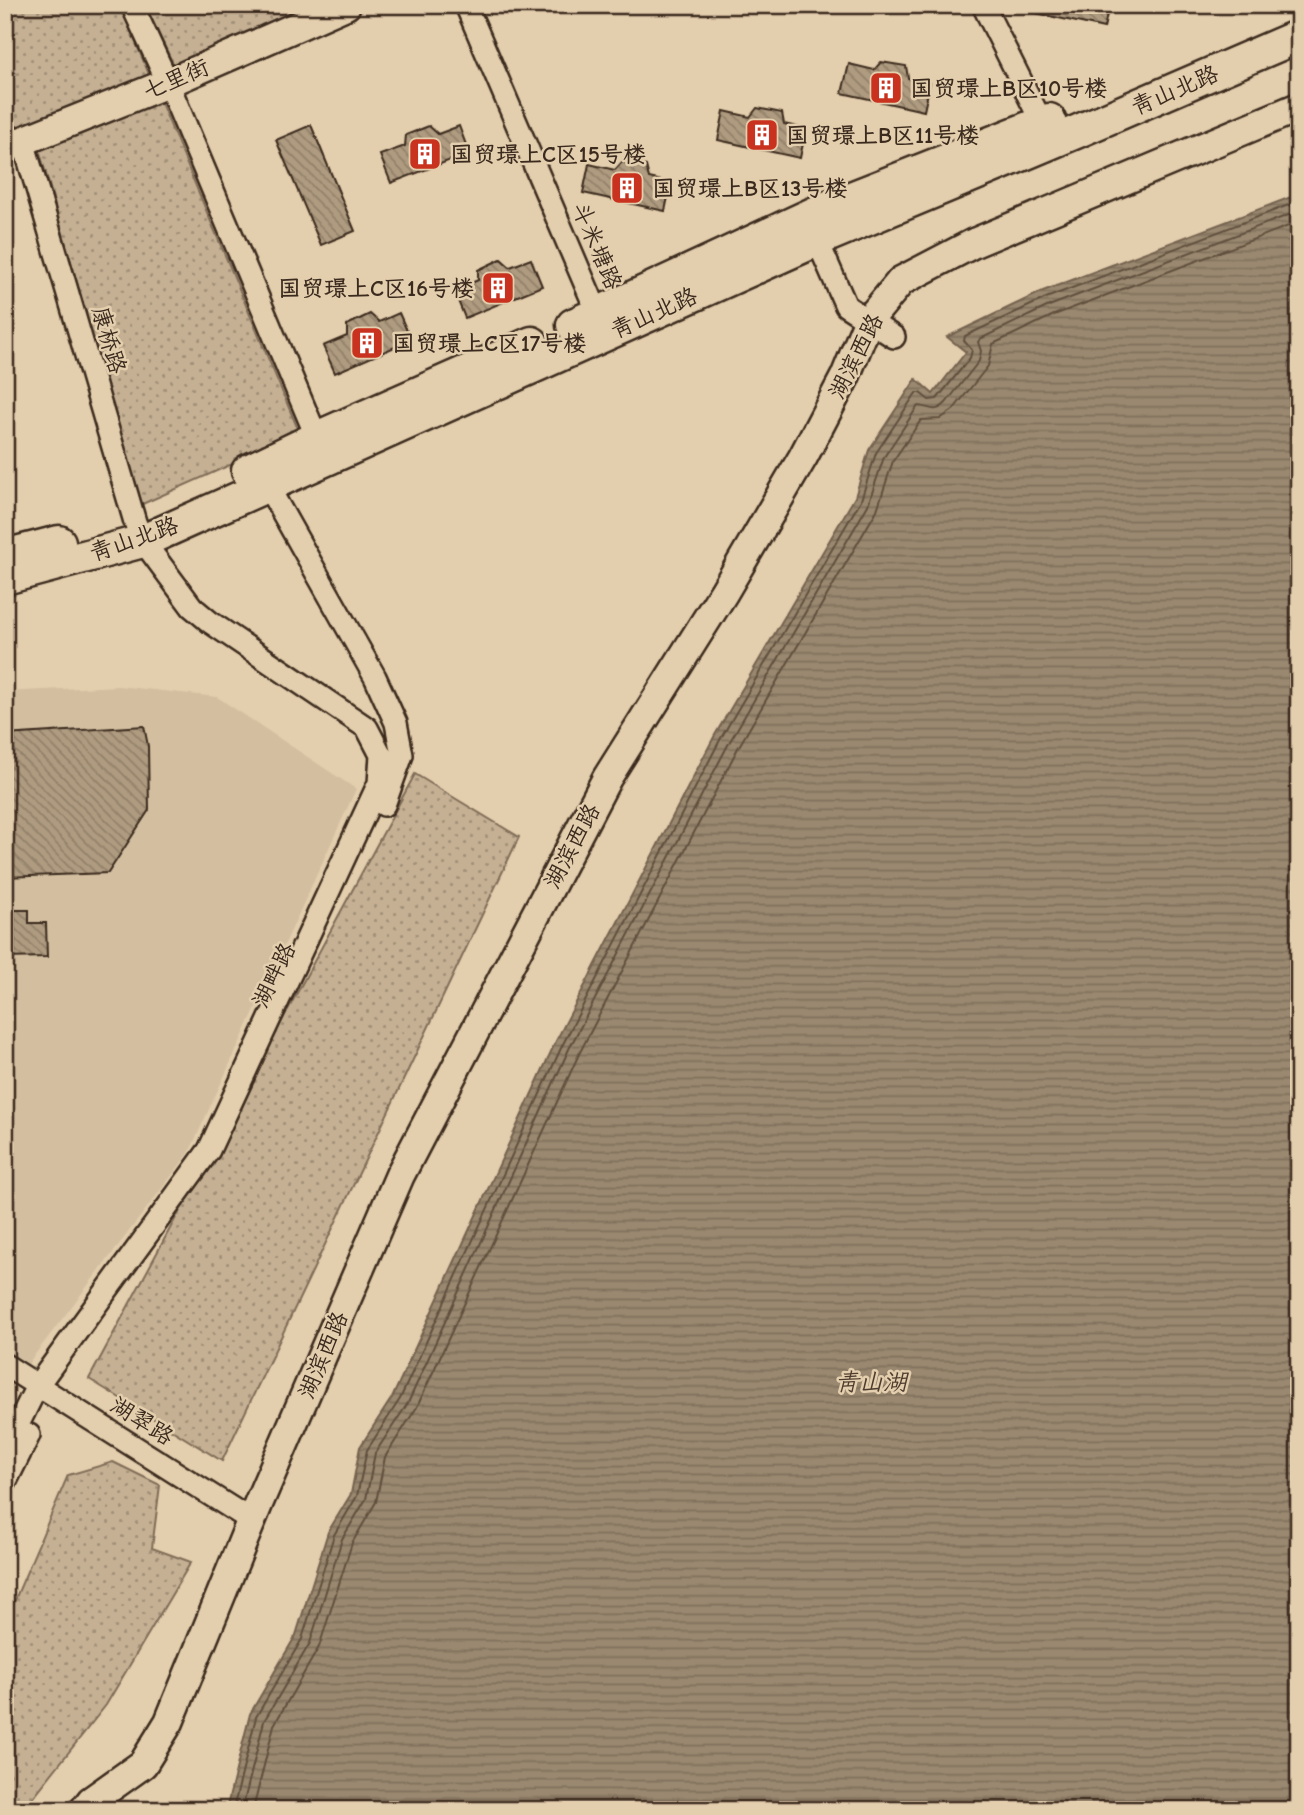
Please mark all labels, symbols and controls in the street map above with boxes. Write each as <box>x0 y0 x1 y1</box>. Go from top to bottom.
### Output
street label: 七里街 <box>139 53 213 105</box>
street label: 青山北路 <box>1127 60 1223 120</box>
building icon: 国贸璟上B区10号楼 <box>867 69 905 107</box>
place label: 国贸璟上B区10号楼 <box>910 75 1107 102</box>
building icon: 国贸璟上B区11号楼 <box>743 116 781 154</box>
place label: 国贸璟上B区11号楼 <box>786 122 979 149</box>
building icon: 国贸璟上C区15号楼 <box>406 135 444 173</box>
place label: 国贸璟上C区15号楼 <box>450 141 646 168</box>
building icon: 国贸璟上B区13号楼 <box>608 169 646 207</box>
place label: 国贸璟上B区13号楼 <box>652 175 847 202</box>
street label: 斗米塘路 <box>567 198 627 294</box>
building icon: 国贸璟上C区16号楼 <box>479 269 517 307</box>
place label: 国贸璟上C区16号楼 <box>278 275 474 302</box>
street label: 青山北路 <box>606 282 702 344</box>
street label: 康桥路 <box>87 303 131 377</box>
street label: 湖滨西路 <box>823 309 889 403</box>
building icon: 国贸璟上C区17号楼 <box>348 324 386 362</box>
place label: 国贸璟上C区17号楼 <box>392 330 586 357</box>
street label: 青山北路 <box>86 511 182 567</box>
street label: 湖滨西路 <box>538 799 606 893</box>
street label: 湖畔路 <box>247 938 301 1012</box>
street label: 湖滨西路 <box>293 1307 353 1403</box>
water label: 青山湖 <box>835 1368 910 1396</box>
street label: 湖翠路 <box>106 1391 178 1451</box>

